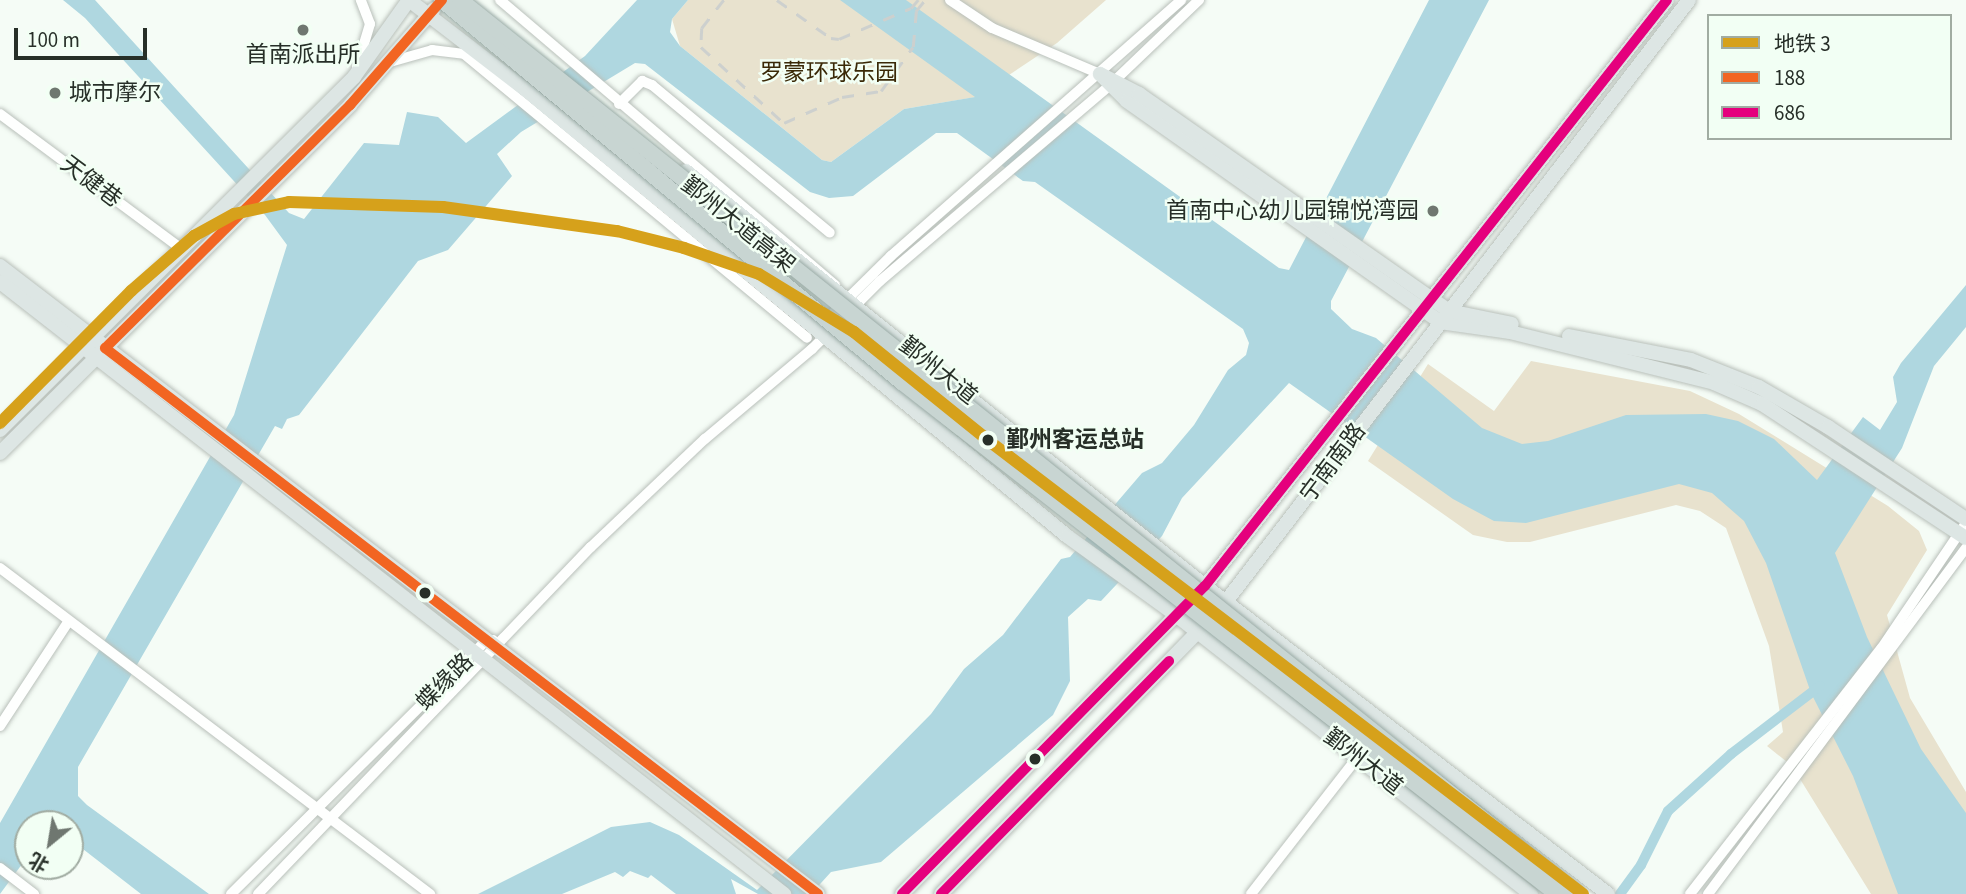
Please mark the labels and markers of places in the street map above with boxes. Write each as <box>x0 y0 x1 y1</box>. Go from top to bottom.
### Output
marker: 首南派出所 <box>295 22 311 38</box>
place label: 首南派出所 <box>246 41 360 69</box>
place label: 城市摩尔 <box>69 79 161 107</box>
marker: 城市摩尔 <box>47 85 63 101</box>
place label: 首南中心幼儿园锦悦湾园 <box>1166 197 1419 225</box>
marker: 首南中心幼儿园锦悦湾园 <box>1425 203 1441 219</box>
place label: 鄞州客运总站 <box>1006 426 1144 454</box>
marker: 鄞州客运总站 <box>976 428 1000 452</box>
unlabelled marker <box>418 586 432 600</box>
unlabelled marker <box>1028 752 1042 766</box>

